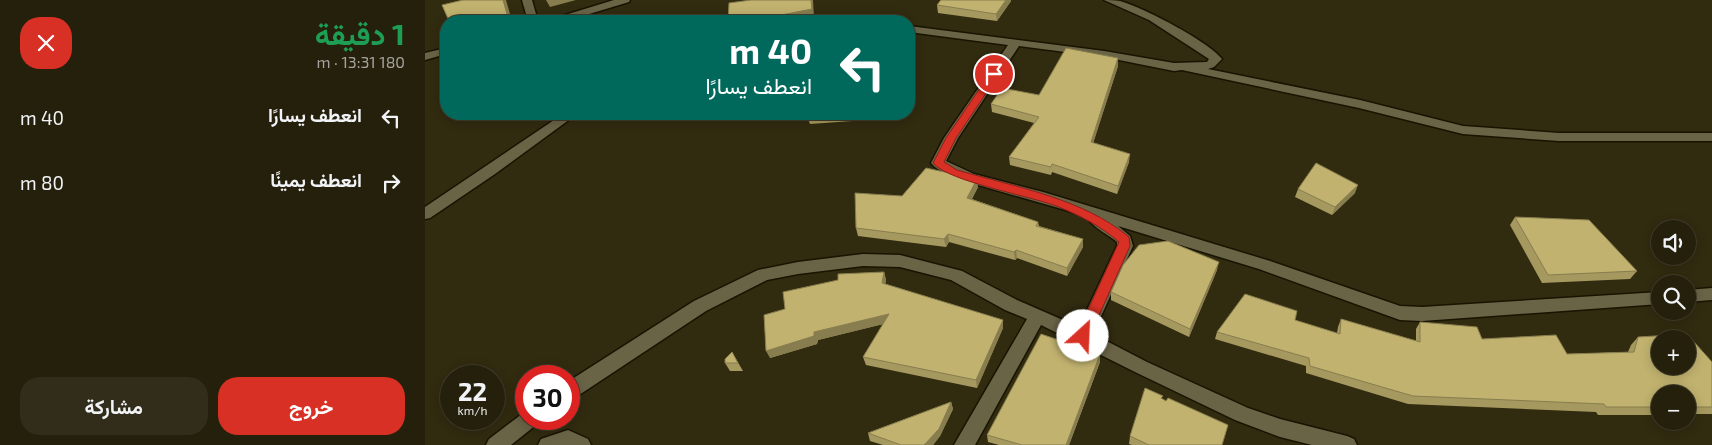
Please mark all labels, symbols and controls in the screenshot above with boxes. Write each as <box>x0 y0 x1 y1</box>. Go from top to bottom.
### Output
text: 1 دقيقة <box>315 15 405 51</box>
button: close <box>20 17 72 69</box>
text: 40 m <box>729 29 812 71</box>
icon: left <box>830 35 895 100</box>
text: 180 m · 13:31 <box>316 52 405 71</box>
pin <box>973 53 1015 95</box>
icon: arrive <box>980 60 1008 88</box>
text: انعطف يسارًا <box>706 72 812 98</box>
text: انعطف يسارًا <box>268 103 362 126</box>
icon: left <box>377 104 405 132</box>
text: 40 m <box>20 106 64 129</box>
text: انعطف يمينًا <box>270 168 362 191</box>
icon: right <box>377 169 405 197</box>
text: 80 m <box>20 171 64 194</box>
map controls <box>1651 220 1696 430</box>
button: sound <box>1651 220 1696 265</box>
button: search <box>1651 275 1696 320</box>
position arrow <box>1056 309 1108 361</box>
button: + <box>1651 330 1696 375</box>
speed limit sign: 30 <box>515 365 580 430</box>
text: 22 <box>458 376 487 406</box>
button: مشاركة <box>20 377 208 435</box>
button: خروج <box>218 377 405 435</box>
button: − <box>1651 385 1696 430</box>
text: km/h <box>458 403 487 417</box>

